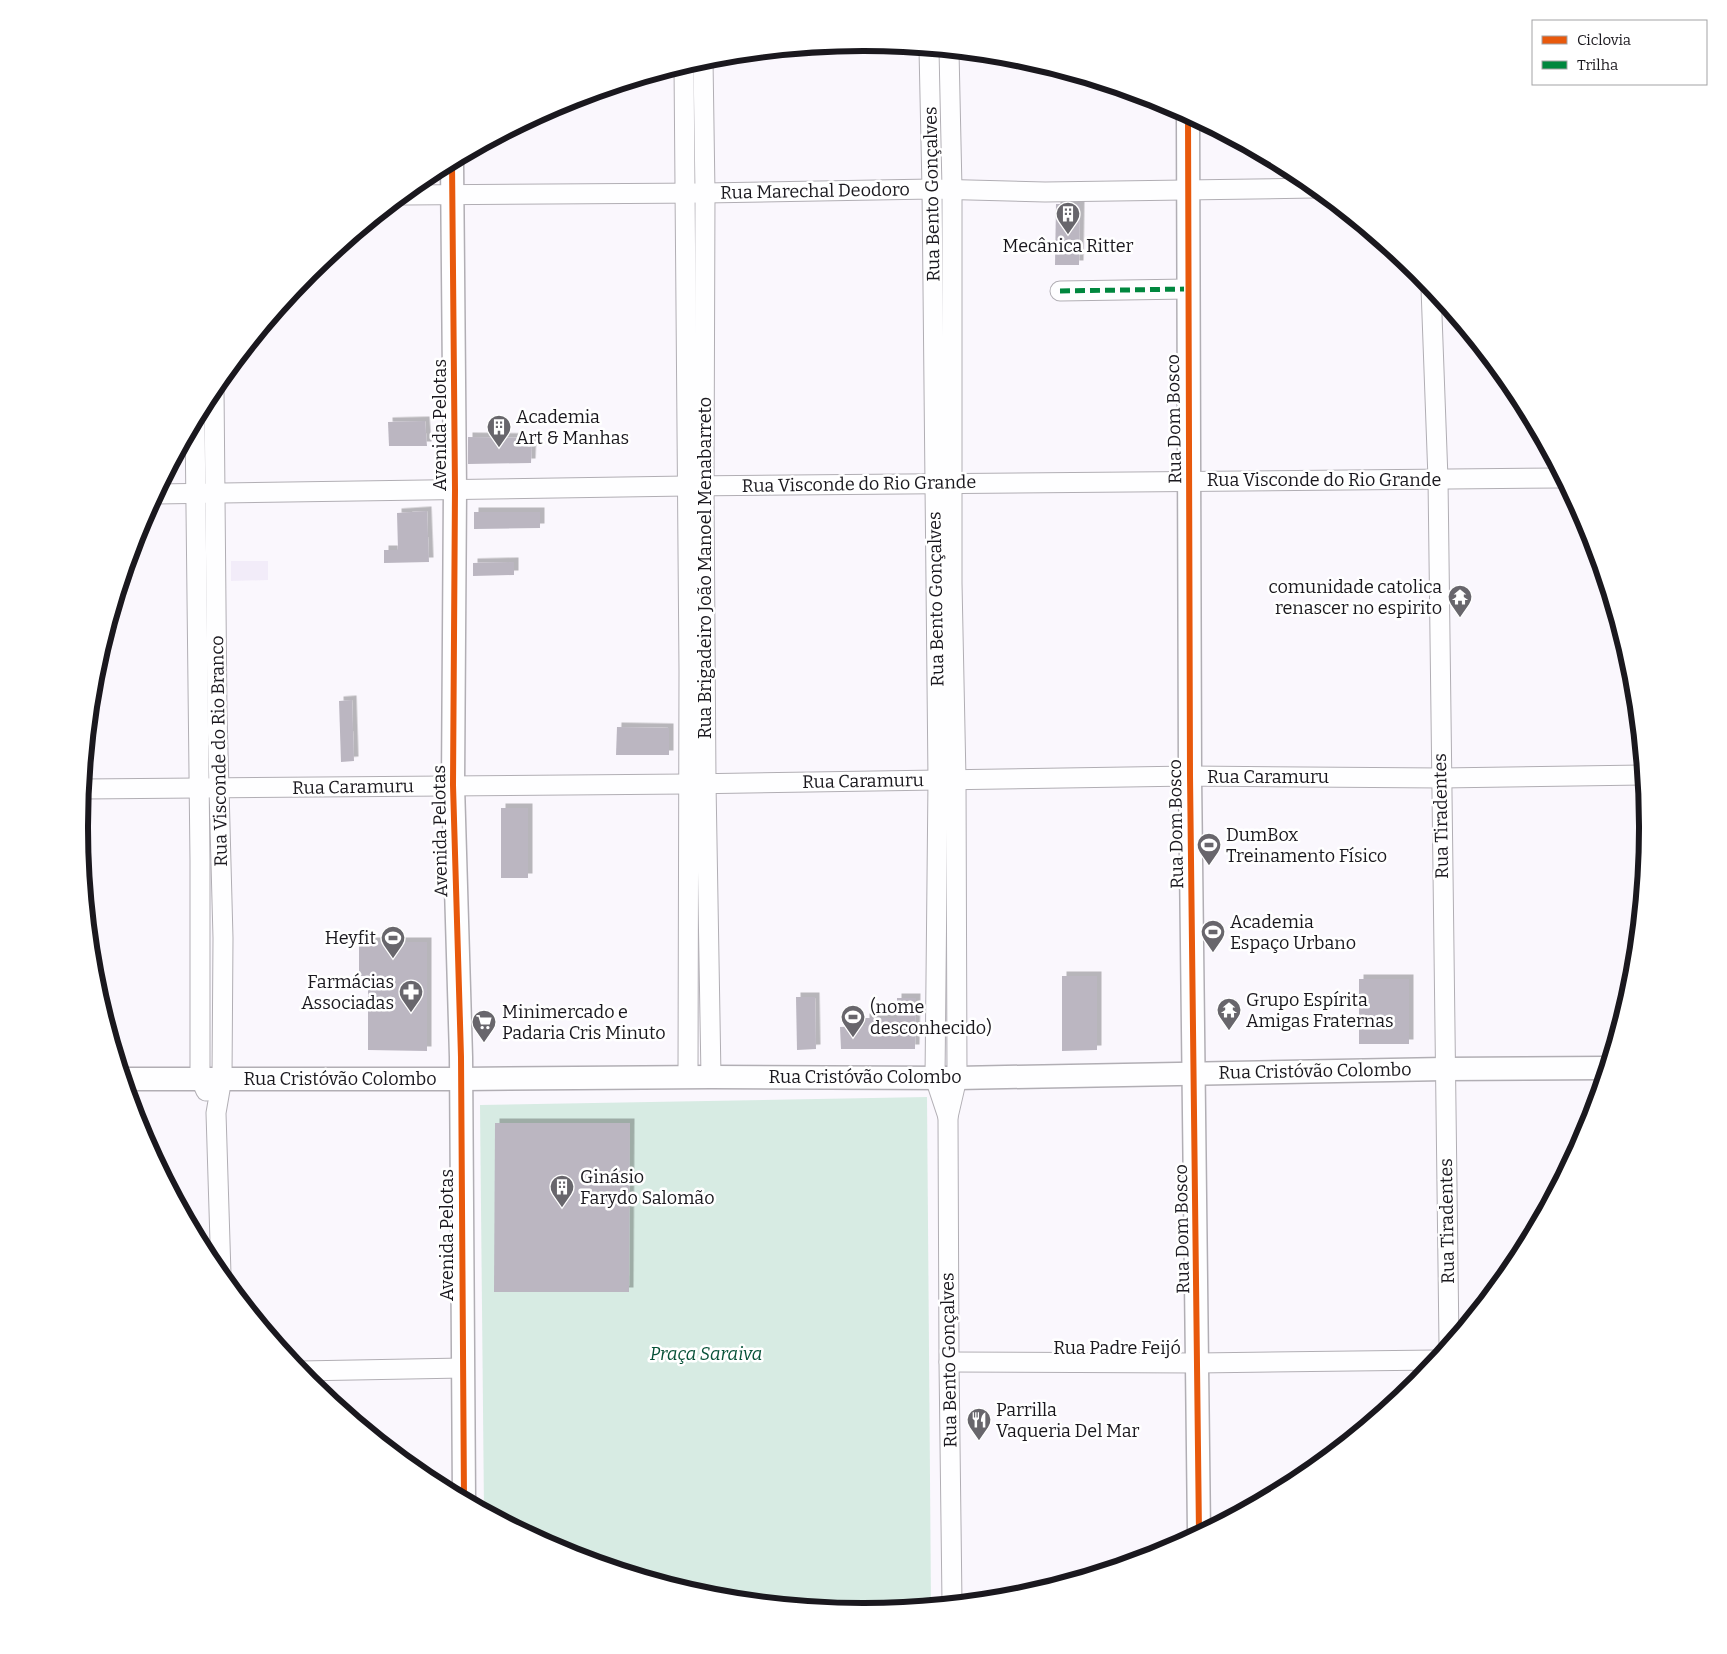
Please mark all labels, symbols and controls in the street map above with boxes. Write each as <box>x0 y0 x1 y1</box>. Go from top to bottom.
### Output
legend <box>1532 20 1707 85</box>
text: Ciclovia <box>1577 31 1631 49</box>
text: Trilha <box>1577 56 1618 74</box>
street label: Rua Bento Gonçalves <box>919 106 945 282</box>
street label: Rua Marechal Deodoro <box>720 178 910 204</box>
building icon: Mecânica Ritter <box>1055 201 1081 235</box>
place label: Mecânica Ritter <box>1002 235 1134 257</box>
street label: Rua Dom Bosco <box>1162 354 1186 484</box>
street label: Avenida Pelotas <box>429 359 451 491</box>
street label: Rua Brigadeiro João Manoel Menabarreto <box>694 397 716 739</box>
place label: Academia Art & Manhas <box>516 406 629 449</box>
building icon: Academia Art & Manhas <box>486 414 512 448</box>
street label: Rua Visconde do Rio Grande <box>1207 469 1441 491</box>
street label: Rua Visconde do Rio Grande <box>742 471 976 497</box>
street label: Rua Bento Gonçalves <box>923 511 949 687</box>
place label: comunidade catolica renascer no espirito <box>1269 576 1442 619</box>
temple icon: comunidade catolica renascer no espirito <box>1447 584 1473 618</box>
street label: Rua Visconde do Rio Branco <box>206 635 232 867</box>
street label: Rua Tiradentes <box>1429 753 1453 879</box>
street label: Rua Dom Bosco <box>1164 759 1188 889</box>
street label: Avenida Pelotas <box>428 765 452 897</box>
street label: Rua Caramuru <box>1207 766 1329 788</box>
street label: Rua Caramuru <box>802 769 924 793</box>
street label: Rua Caramuru <box>292 775 414 799</box>
place label: DumBox Treinamento Físico <box>1226 824 1387 867</box>
sports icon: DumBox Treinamento Físico <box>1196 832 1222 866</box>
place label: Academia Espaço Urbano <box>1230 911 1356 954</box>
sports icon: Academia Espaço Urbano <box>1200 919 1226 953</box>
sports icon: Heyfit <box>380 925 406 959</box>
place label: Heyfit <box>325 927 376 949</box>
place label: Farmácias Associadas <box>301 971 394 1014</box>
pharmacy icon: Farmácias Associadas <box>398 979 424 1013</box>
place label: Grupo Espírita Amigas Fraternas <box>1246 989 1394 1032</box>
place label: (nome desconhecido) <box>870 996 992 1039</box>
temple icon: Grupo Espírita Amigas Fraternas <box>1216 997 1242 1031</box>
place label: Minimercado e Padaria Cris Minuto <box>502 1001 666 1044</box>
sports icon: (nome desconhecido) <box>840 1004 866 1038</box>
supermarket icon: Minimercado e Padaria Cris Minuto <box>471 1009 497 1043</box>
street label: Rua Cristóvão Colombo <box>1218 1058 1412 1084</box>
street label: Rua Cristóvão Colombo <box>768 1066 962 1088</box>
street label: Rua Cristóvão Colombo <box>243 1068 437 1090</box>
street label: Rua Tiradentes <box>1435 1158 1459 1284</box>
street label: Rua Dom Bosco <box>1170 1164 1194 1294</box>
place label: Ginásio Farydo Salomão <box>580 1166 715 1209</box>
street label: Avenida Pelotas <box>436 1169 458 1301</box>
building icon: Ginásio Farydo Salomão <box>549 1174 575 1208</box>
street label: Rua Bento Gonçalves <box>936 1272 962 1448</box>
street label: Rua Padre Feijó <box>1053 1337 1181 1359</box>
park label: Praça Saraiva <box>650 1343 762 1365</box>
place label: Parrilla Vaqueria Del Mar <box>996 1399 1140 1442</box>
restaurant icon: Parrilla Vaqueria Del Mar <box>966 1407 992 1441</box>

